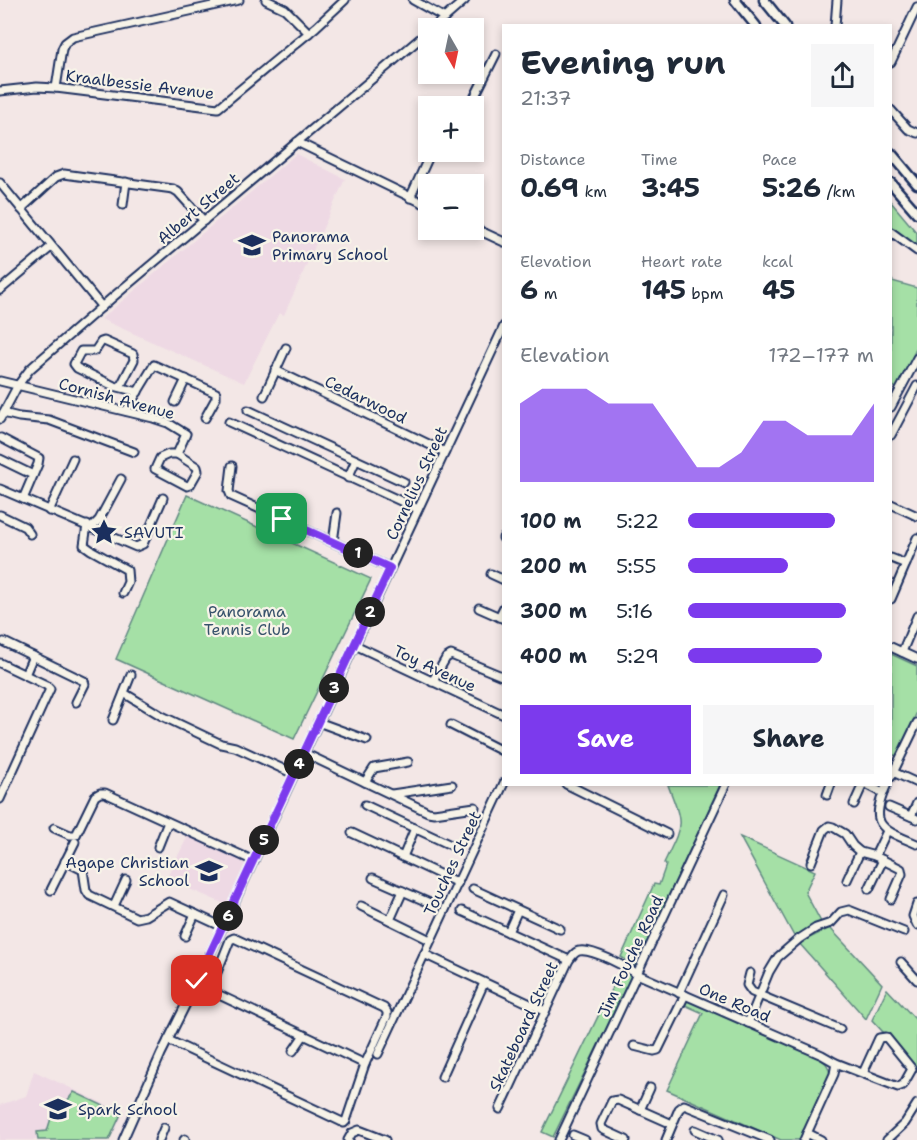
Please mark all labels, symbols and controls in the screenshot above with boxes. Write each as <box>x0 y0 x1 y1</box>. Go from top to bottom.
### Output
north arrow <box>418 18 484 84</box>
map controls <box>418 18 484 240</box>
text: Evening run <box>520 40 726 85</box>
button: share <box>811 44 874 107</box>
street label: Kraalbessie Avenue <box>64 65 215 104</box>
text: 21:37 <box>520 85 571 111</box>
button: + <box>418 96 484 162</box>
text: Distance <box>520 149 586 170</box>
text: Time <box>641 149 678 170</box>
text: Pace <box>762 149 797 170</box>
street label: Albert Street <box>153 168 244 249</box>
text: 0.69 <box>520 170 579 205</box>
text: 3:45 <box>641 170 700 205</box>
text: 5:26 <box>762 170 821 205</box>
button: − <box>418 174 484 240</box>
text: km <box>579 181 607 202</box>
text: /km <box>821 181 855 202</box>
place label: Panorama Primary School <box>272 226 388 265</box>
school or university icon: Panorama Primary School <box>237 230 267 260</box>
text: Elevation <box>520 251 592 272</box>
text: Heart rate <box>641 251 723 272</box>
text: kcal <box>762 251 793 272</box>
text: 6 <box>520 272 538 307</box>
text: 145 <box>641 272 686 307</box>
text: 45 <box>762 272 796 307</box>
text: m <box>538 283 557 304</box>
text: bpm <box>686 283 724 304</box>
text: Elevation <box>520 342 610 368</box>
text: 172–177 m <box>768 342 874 368</box>
street label: Cedarwood <box>321 371 410 428</box>
street label: Cornish Avenue <box>56 373 177 424</box>
street label: Cornelius Street <box>381 423 452 543</box>
pin <box>256 493 307 544</box>
icon: arrive <box>265 502 298 535</box>
text: 100 m <box>520 508 582 534</box>
text: 5:22 <box>616 508 659 534</box>
place icon: SAVUTI <box>89 517 119 547</box>
place label: SAVUTI <box>124 522 184 543</box>
pin: 1 <box>343 538 373 568</box>
text: 1 <box>354 542 362 563</box>
text: 200 m <box>520 553 587 579</box>
text: 5:55 <box>616 553 656 579</box>
pin: 2 <box>355 597 385 627</box>
text: 300 m <box>520 598 587 624</box>
text: 5:16 <box>616 598 653 624</box>
park label: Panorama Tennis Club <box>204 601 290 640</box>
text: 2 <box>364 601 376 622</box>
street label: Toy Avenue <box>390 640 479 697</box>
text: 400 m <box>520 643 587 669</box>
text: 5:29 <box>616 643 659 669</box>
pin: 3 <box>319 673 349 703</box>
text: 3 <box>328 677 340 698</box>
button: Save <box>520 705 691 774</box>
button: Share <box>703 705 874 774</box>
pin: 4 <box>284 749 314 779</box>
text: 4 <box>293 753 305 774</box>
street label: Touches Street <box>419 807 486 919</box>
pin: 5 <box>249 825 279 855</box>
text: 5 <box>259 829 269 850</box>
place label: Agape Christian School <box>65 852 189 891</box>
school or university icon: Agape Christian School <box>194 856 224 886</box>
street label: Jim Fouche Road <box>593 892 668 1021</box>
pin: 6 <box>213 901 243 931</box>
text: 6 <box>222 905 234 926</box>
pin <box>171 955 222 1006</box>
street label: Skateboard Street <box>484 958 563 1095</box>
icon: check <box>180 964 213 997</box>
street label: One Road <box>696 978 774 1027</box>
school or university icon: Spark School <box>43 1094 73 1124</box>
place label: Spark School <box>78 1099 177 1120</box>

